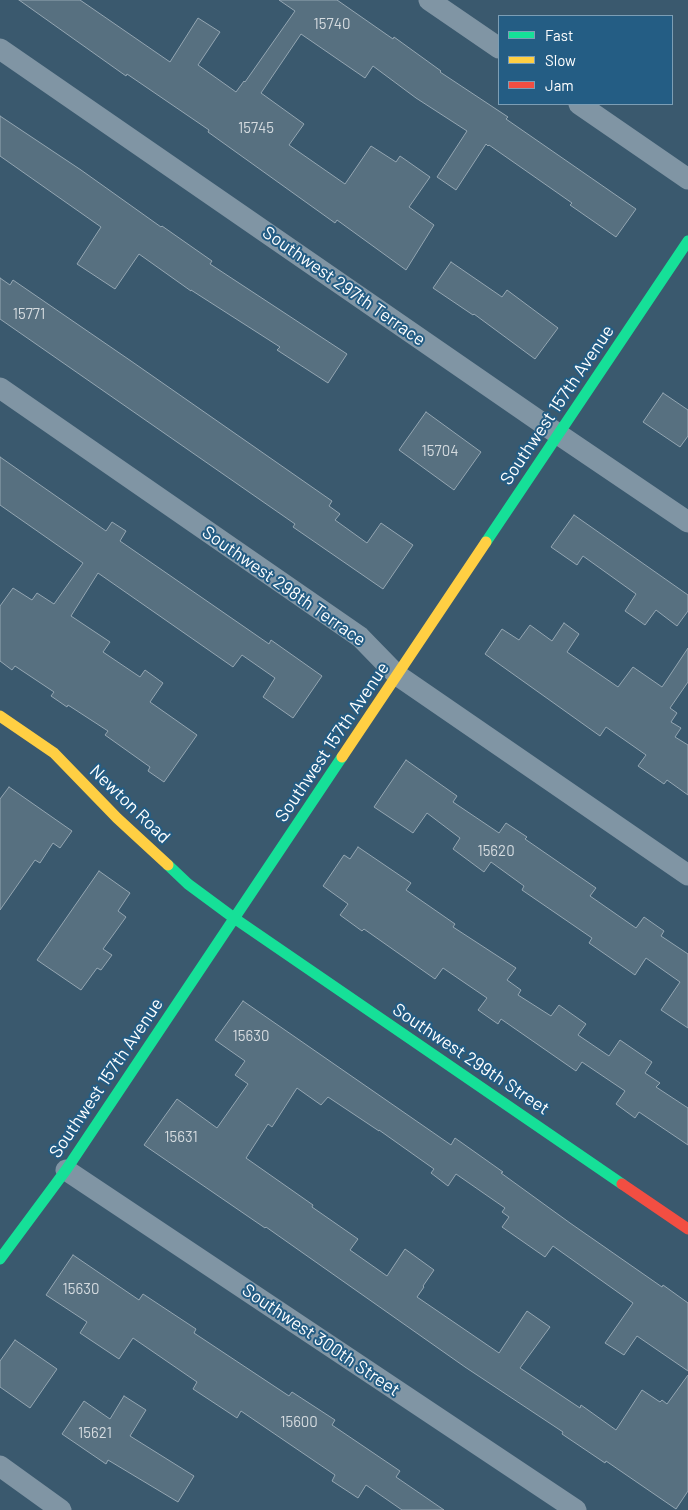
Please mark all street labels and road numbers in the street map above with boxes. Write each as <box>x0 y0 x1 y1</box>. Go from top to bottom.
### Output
street label: Southwest 297th Terrace <box>258 221 430 351</box>
street label: Southwest 157th Avenue <box>495 321 619 489</box>
street label: Southwest 298th Terrace <box>198 521 370 651</box>
street label: Southwest 157th Avenue <box>270 658 394 826</box>
street label: Newton Road <box>85 760 175 848</box>
street label: Southwest 157th Avenue <box>44 994 168 1162</box>
street label: Southwest 299th Street <box>389 999 553 1119</box>
street label: Southwest 300th Street <box>238 1279 404 1401</box>

